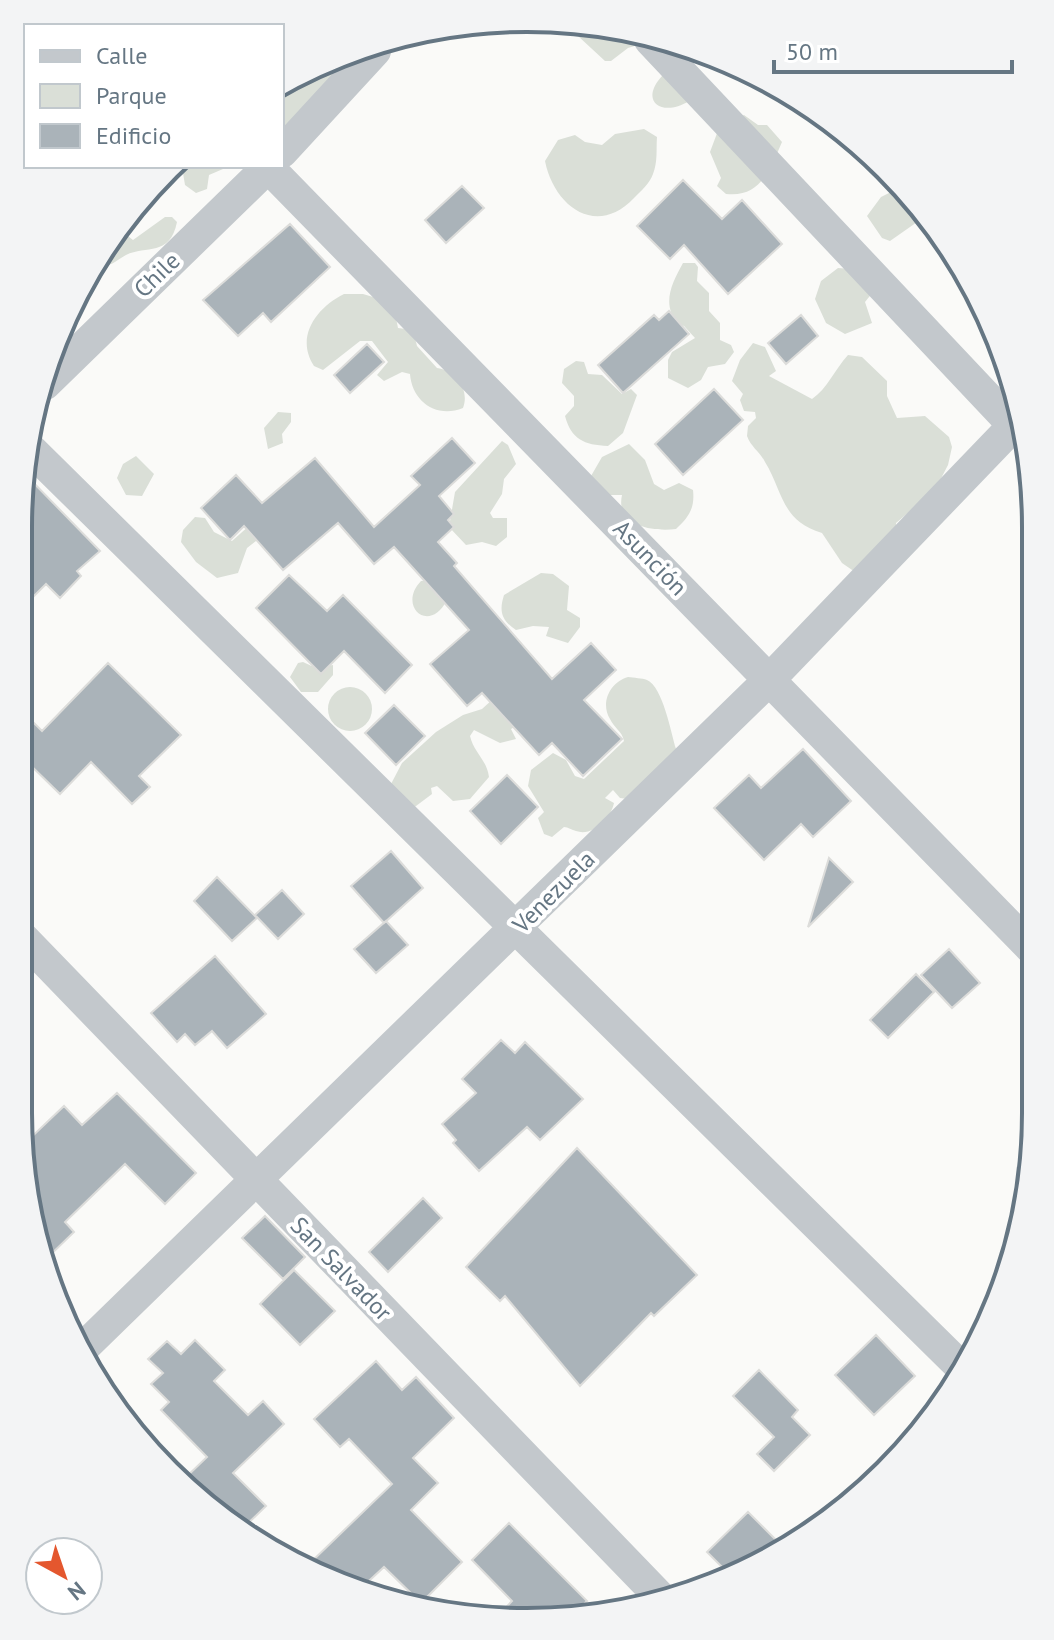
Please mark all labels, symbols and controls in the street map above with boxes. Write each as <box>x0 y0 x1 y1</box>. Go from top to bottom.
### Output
legend <box>24 24 284 168</box>
scale bar <box>774 24 1012 74</box>
text: 50 m <box>786 36 838 67</box>
text: Calle <box>96 40 147 71</box>
text: Parque <box>96 80 167 111</box>
text: Edificio <box>96 120 171 151</box>
street label: Chile <box>127 245 186 304</box>
street label: Asunción <box>607 513 694 602</box>
street label: Venezuela <box>505 844 601 940</box>
street label: San Salvador <box>284 1210 399 1327</box>
north arrow <box>24 1536 104 1616</box>
text: N <box>62 1576 91 1607</box>

